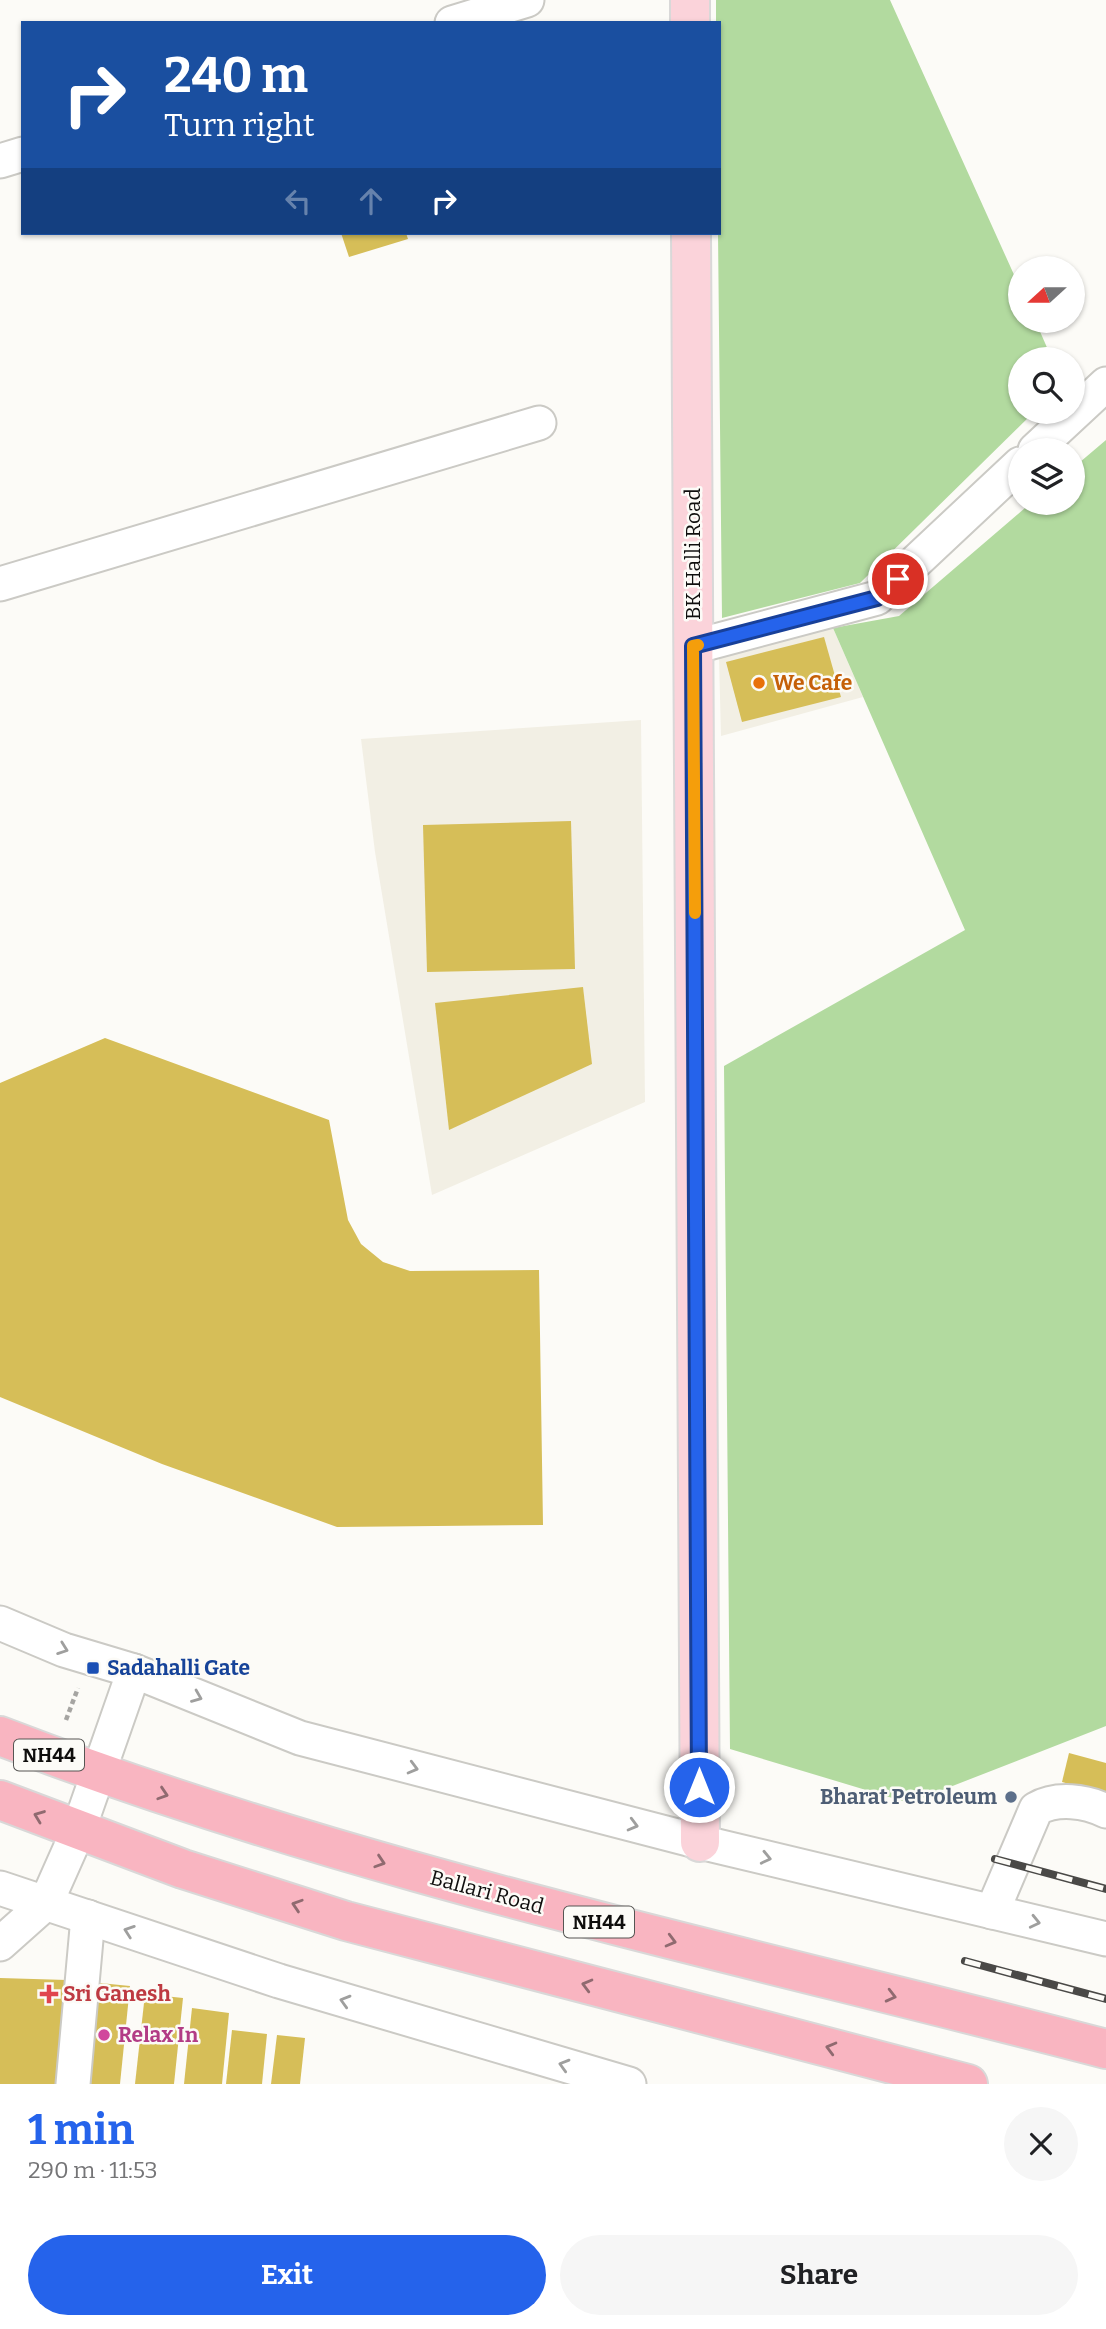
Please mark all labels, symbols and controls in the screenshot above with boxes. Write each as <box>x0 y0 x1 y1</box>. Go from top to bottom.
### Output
text: 240 m <box>164 46 308 105</box>
icon: right <box>49 49 140 140</box>
text: Turn right <box>164 106 315 144</box>
icon: left <box>279 182 317 220</box>
icon: ahead <box>352 182 390 220</box>
icon: right <box>425 182 463 220</box>
north arrow <box>1008 256 1085 332</box>
map controls <box>1008 256 1085 515</box>
button: search <box>1008 347 1085 424</box>
button: layers <box>1008 438 1085 515</box>
street label: BK Halli Road <box>680 488 706 620</box>
pin <box>868 549 928 609</box>
icon: arrive <box>879 560 917 598</box>
place label: We Cafe <box>773 670 852 696</box>
marker: We Cafe <box>751 675 767 691</box>
one-way arrow <box>56 1640 68 1654</box>
place label: Sadahalli Gate <box>107 1655 250 1681</box>
marker: Sadahalli Gate <box>85 1660 101 1676</box>
one-way arrow <box>190 1688 202 1702</box>
road number: NH44 <box>14 1740 84 1770</box>
position arrow <box>662 1750 736 1824</box>
one-way arrow <box>407 1759 419 1774</box>
place label: Bharat Petroleum <box>820 1784 997 1810</box>
one-way arrow <box>157 1786 169 1800</box>
marker: Bharat Petroleum <box>1003 1789 1019 1805</box>
one-way arrow <box>33 1810 45 1824</box>
one-way arrow <box>627 1817 639 1831</box>
one-way arrow <box>760 1850 772 1864</box>
one-way arrow <box>374 1854 386 1869</box>
street label: Ballari Road <box>427 1864 547 1920</box>
one-way arrow <box>291 1899 303 1913</box>
road number: NH44 <box>564 1906 634 1938</box>
one-way arrow <box>1029 1914 1041 1929</box>
one-way arrow <box>123 1925 136 1939</box>
one-way arrow <box>665 1933 677 1947</box>
one-way arrow <box>581 1978 593 1993</box>
place label: Sri Ganesh <box>63 1981 171 2007</box>
marker: Sri Ganesh <box>41 1986 57 2002</box>
one-way arrow <box>885 1988 897 2002</box>
one-way arrow <box>340 1994 352 2009</box>
place label: Relax In <box>118 2022 199 2048</box>
marker: Relax In <box>96 2027 112 2043</box>
one-way arrow <box>825 2042 837 2056</box>
one-way arrow <box>558 2058 570 2073</box>
text: 1 min <box>28 2105 134 2155</box>
button: close <box>1004 2107 1078 2181</box>
text: 290 m · 11:53 <box>28 2156 158 2184</box>
button: Exit <box>28 2235 546 2315</box>
button: Share <box>560 2235 1078 2315</box>

